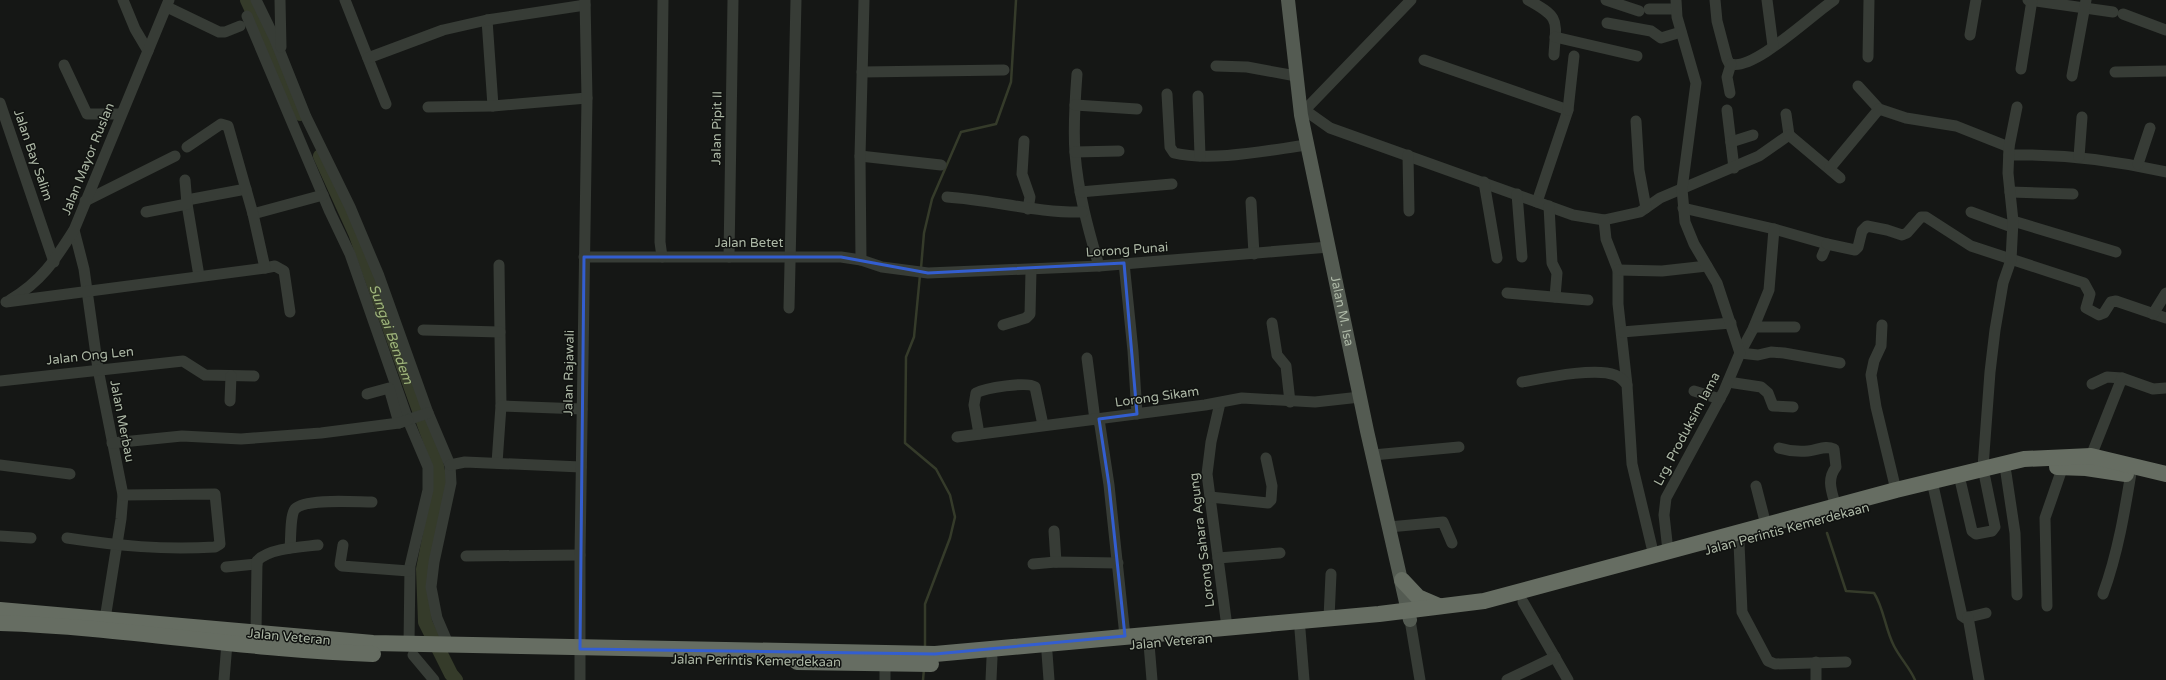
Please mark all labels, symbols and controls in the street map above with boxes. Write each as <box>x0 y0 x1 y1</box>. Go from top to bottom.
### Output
street label: Jalan Pipit II <box>708 91 726 165</box>
street label: Jalan Mayor Ruslan <box>58 100 118 218</box>
street label: Jalan Bay Salim <box>10 107 56 203</box>
street label: Jalan Betet <box>715 235 783 251</box>
street label: Lorong Punai <box>1085 239 1169 261</box>
street label: Jalan M. Isa <box>1327 274 1357 348</box>
water label: Sungai Bendem <box>366 282 418 387</box>
street label: Jalan Rajawali <box>560 330 578 416</box>
street label: Jalan Ong Len <box>45 343 135 369</box>
street label: Lrg. Produksim lama <box>1650 369 1724 489</box>
street label: Jalan Merbau <box>106 379 138 463</box>
street label: Lorong Sikam <box>1114 383 1200 411</box>
street label: Lorong Sahara Agung <box>1186 472 1218 608</box>
street label: Jalan Perintis Kemerdekaan <box>1703 499 1871 559</box>
street label: Jalan Veteran <box>247 625 331 649</box>
street label: Jalan Veteran <box>1129 630 1213 654</box>
street label: Jalan Perintis Kemerdekaan <box>671 652 841 670</box>

